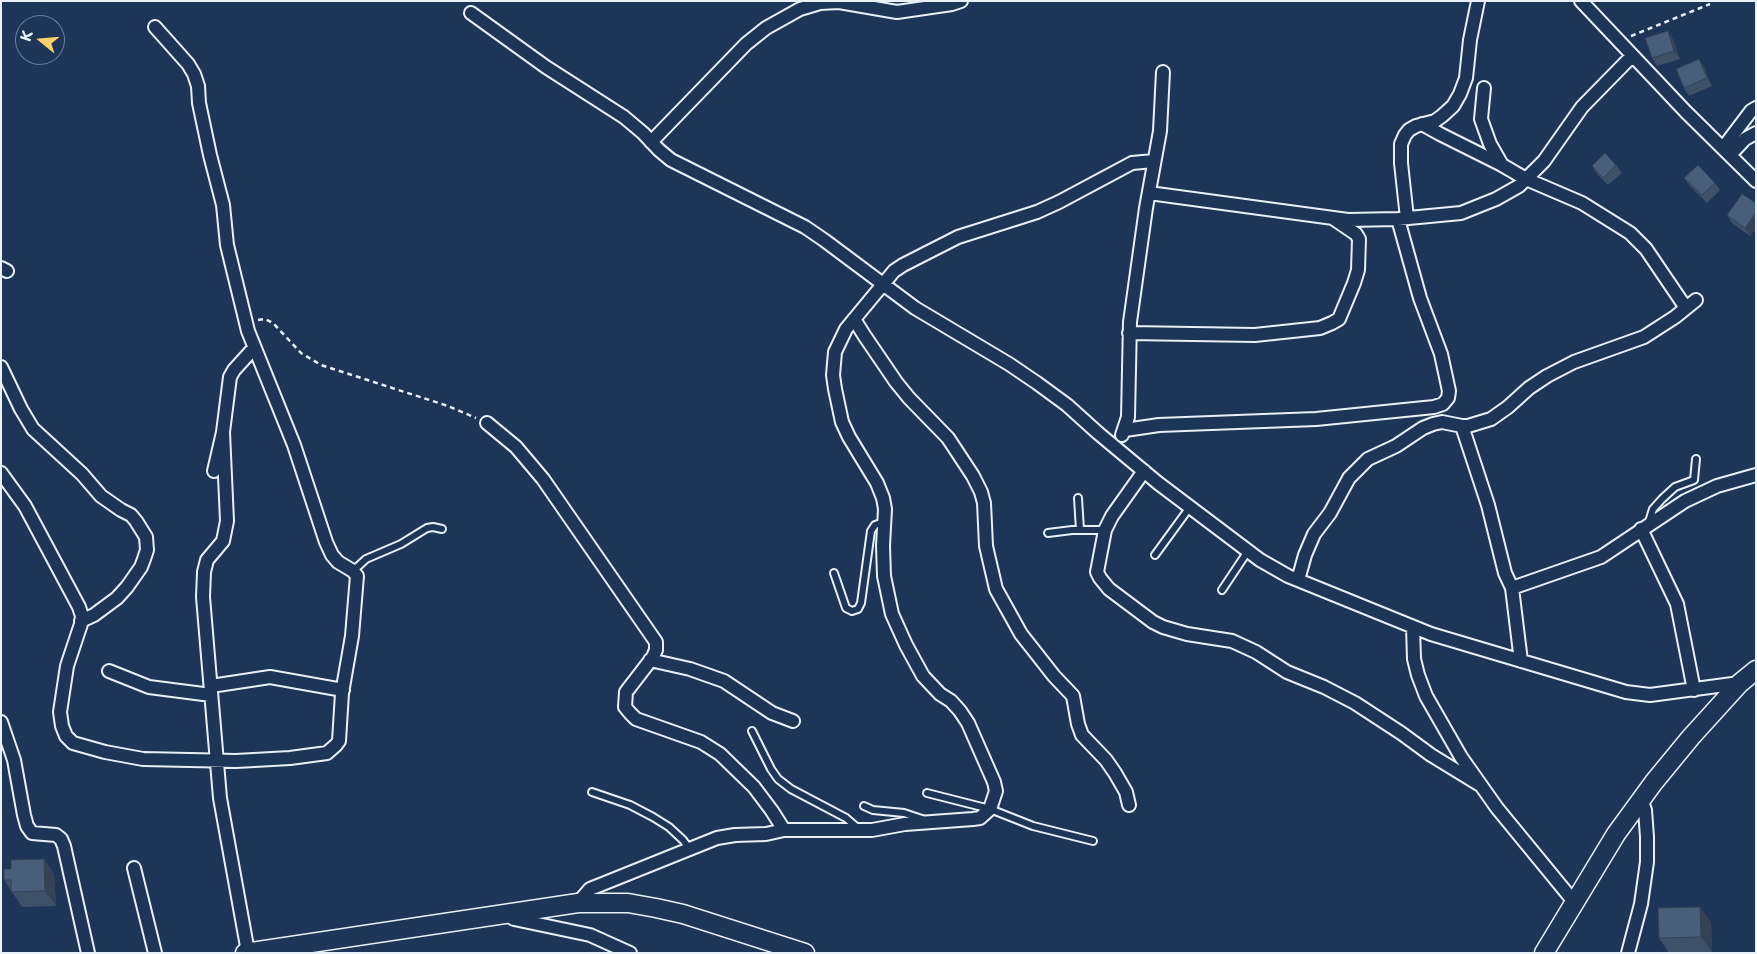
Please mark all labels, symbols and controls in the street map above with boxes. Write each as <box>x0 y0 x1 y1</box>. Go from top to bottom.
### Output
north arrow <box>15 15 65 65</box>
text: K <box>15 28 38 44</box>

